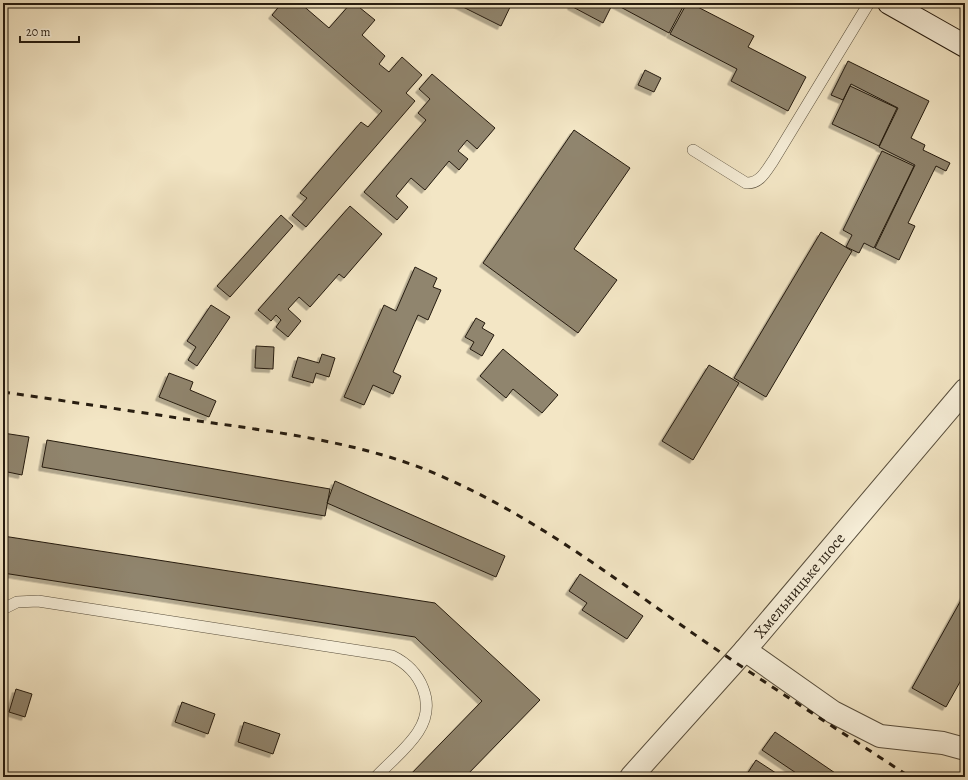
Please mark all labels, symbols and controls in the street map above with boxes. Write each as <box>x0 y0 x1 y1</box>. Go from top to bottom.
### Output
scale bar <box>20 18 79 44</box>
text: 20 m <box>26 24 50 40</box>
street label: Хмельницьке шосе <box>749 528 851 643</box>

